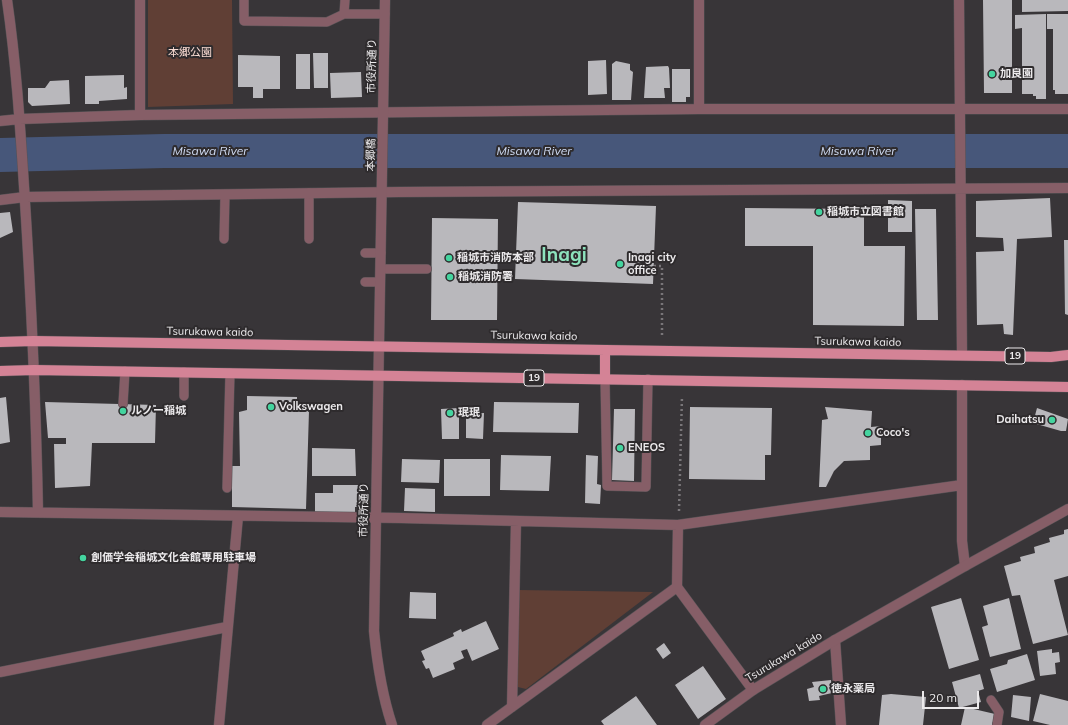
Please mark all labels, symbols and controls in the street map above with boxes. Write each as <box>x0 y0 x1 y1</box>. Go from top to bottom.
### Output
street label: 市役所通り <box>365 38 379 94</box>
park label: 本郷公園 <box>168 46 212 60</box>
place label: 加良園 <box>1000 67 1033 81</box>
marker: 加良園 <box>987 69 997 79</box>
street label: 本郷橋 <box>364 138 378 172</box>
water label: Misawa River <box>172 144 248 158</box>
water label: Misawa River <box>496 144 572 158</box>
water label: Misawa River <box>820 144 896 158</box>
place label: 稲城市立図書館 <box>827 205 904 219</box>
marker: 稲城市立図書館 <box>814 207 824 217</box>
district label: Inagi <box>541 244 587 266</box>
place label: 稲城市消防本部 <box>457 251 534 265</box>
place label: Inagi city office <box>628 251 676 277</box>
marker: 稲城市消防本部 <box>444 253 454 263</box>
marker: Inagi city office <box>615 259 625 269</box>
place label: 稲城消防署 <box>458 270 513 284</box>
marker: 稲城消防署 <box>445 272 455 282</box>
street label: Tsurukawa kaido <box>167 325 253 339</box>
street label: Tsurukawa kaido <box>491 329 577 343</box>
street label: Tsurukawa kaido <box>815 335 901 349</box>
road number: 19 <box>1005 348 1025 364</box>
road number: 19 <box>524 370 544 386</box>
place label: Volkswagen <box>279 400 343 414</box>
marker: Volkswagen <box>266 402 276 412</box>
place label: ルノー稲城 <box>131 404 186 418</box>
marker: ルノー稲城 <box>118 406 128 416</box>
place label: 珉珉 <box>458 406 480 420</box>
marker: 珉珉 <box>445 408 455 418</box>
place label: Daihatsu <box>996 413 1044 427</box>
marker: Daihatsu <box>1047 415 1057 425</box>
place label: Coco's <box>876 426 910 440</box>
marker: Coco's <box>863 428 873 438</box>
place label: ENEOS <box>628 441 665 455</box>
marker: ENEOS <box>615 443 625 453</box>
street label: 市役所通り <box>357 482 371 538</box>
place label: 創価学会稲城文化会館専用駐車場 <box>91 551 256 565</box>
marker: 創価学会稲城文化会館専用駐車場 <box>78 553 88 563</box>
street label: Tsurukawa kaido <box>743 629 825 685</box>
place label: 徳永薬局 <box>831 682 875 696</box>
scale bar <box>924 683 981 709</box>
marker: 徳永薬局 <box>818 684 828 694</box>
text: 20 m <box>929 690 957 705</box>

